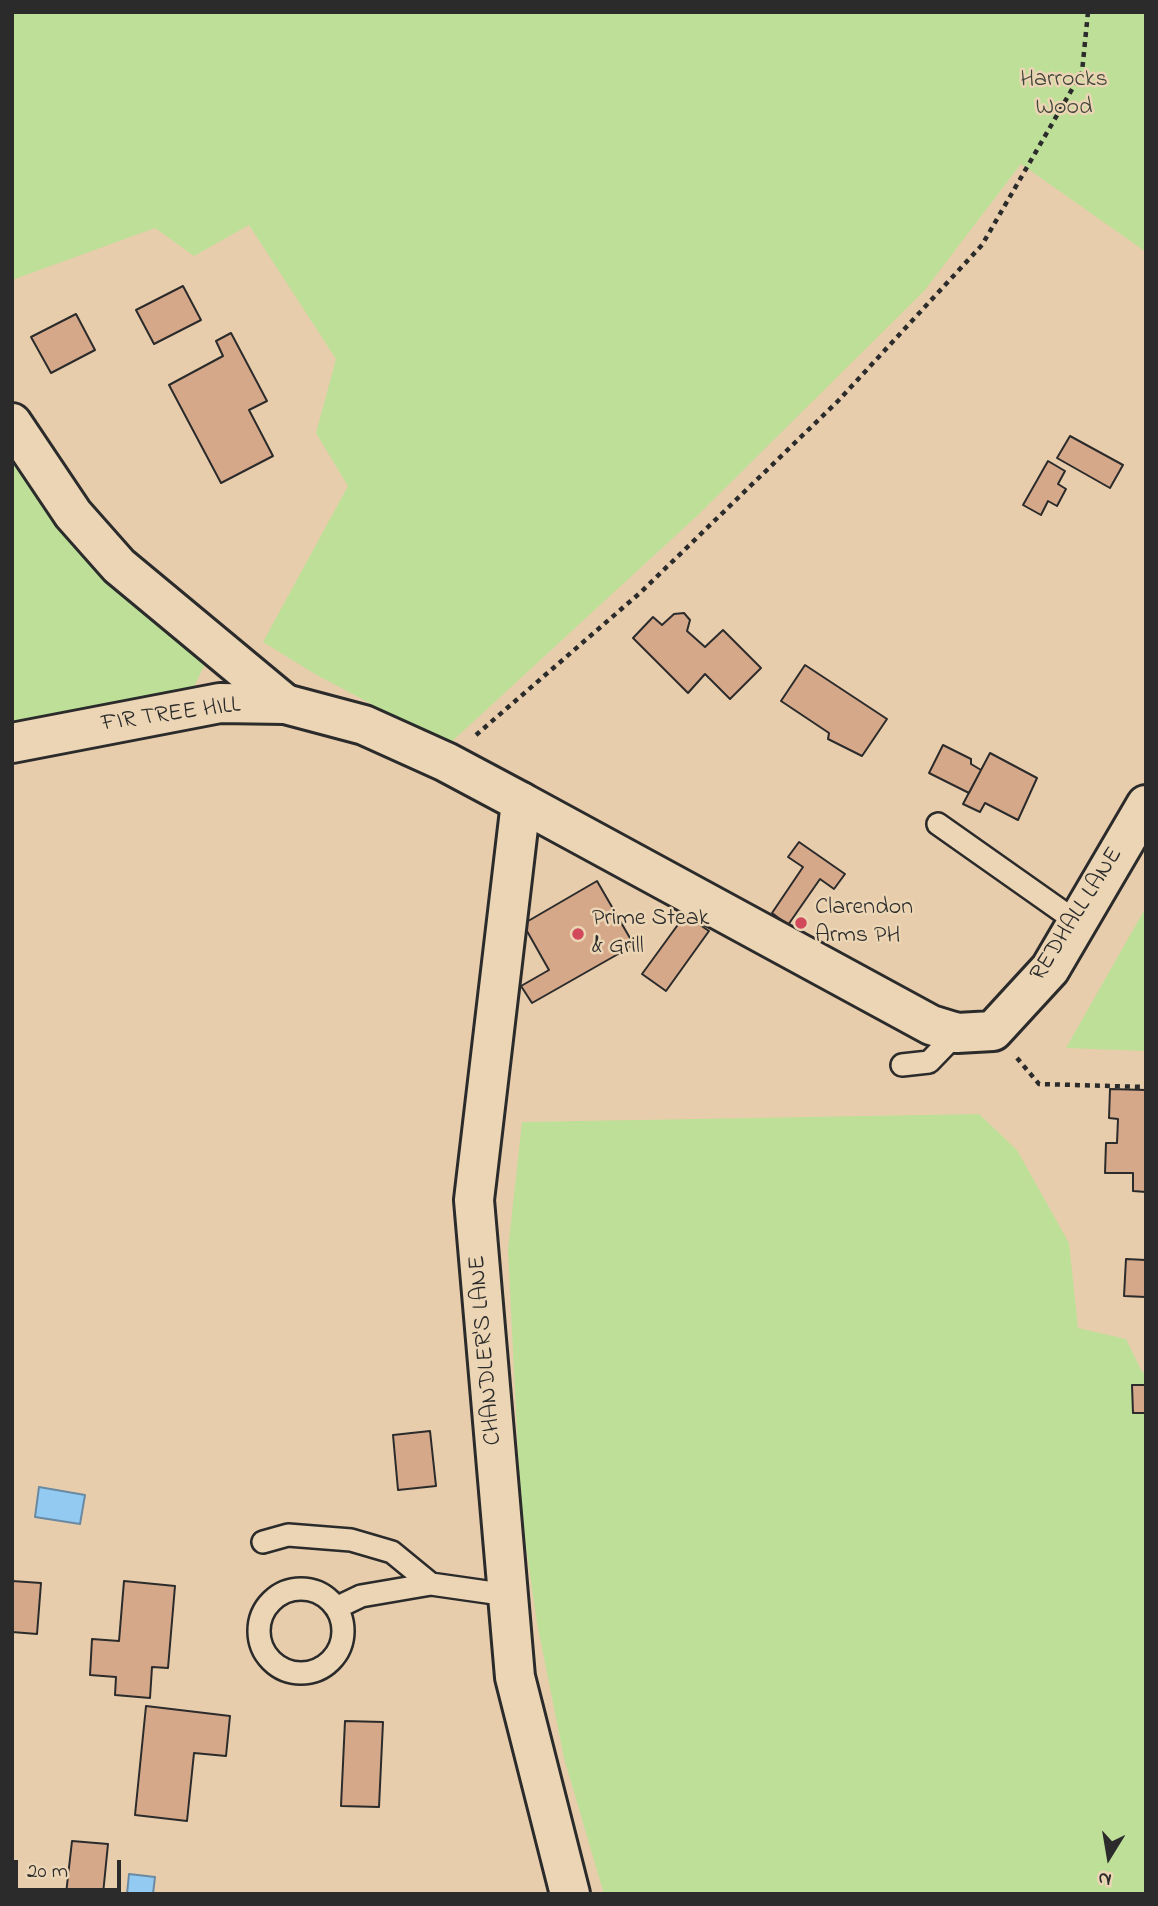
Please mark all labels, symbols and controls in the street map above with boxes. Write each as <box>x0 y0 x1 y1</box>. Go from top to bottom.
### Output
park label: Harrocks Wood <box>1020 67 1108 123</box>
street label: FIR TREE HILL <box>100 692 242 740</box>
street label: REDHALL LANE <box>1025 843 1131 987</box>
place label: Clarendon Arms PH <box>815 895 913 951</box>
place label: Prime Steak & Grill <box>592 906 709 962</box>
marker: Clarendon Arms PH <box>793 915 809 931</box>
marker: Prime Steak & Grill <box>570 926 586 942</box>
street label: CHANDLER'S LANE <box>464 1254 510 1446</box>
north arrow <box>1074 1822 1144 1892</box>
scale bar <box>18 1846 124 1890</box>
text: 20 m <box>27 1857 68 1887</box>
text: N <box>1096 1864 1114 1893</box>

